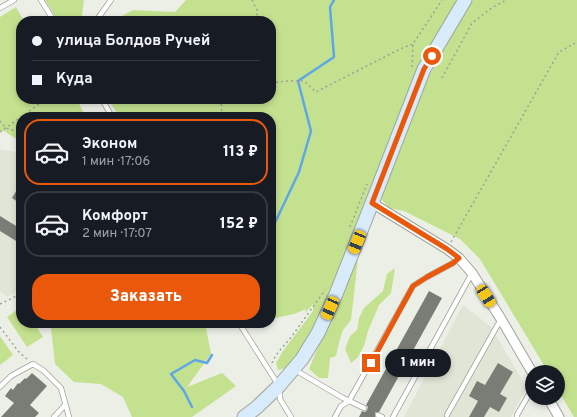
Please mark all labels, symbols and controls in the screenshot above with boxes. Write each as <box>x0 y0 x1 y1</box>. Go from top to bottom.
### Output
text: улица Болдов Ручей <box>56 32 210 51</box>
route start <box>423 47 441 65</box>
text: Куда <box>56 70 93 89</box>
icon: car <box>34 134 70 170</box>
text: Эконом <box>82 135 137 154</box>
text: 113 ₽ <box>223 143 258 162</box>
text: 1 мин · 17:06 <box>82 154 150 170</box>
icon: car <box>34 206 70 242</box>
text: Комфорт <box>82 207 148 226</box>
text: 152 ₽ <box>220 215 258 234</box>
text: 2 мин · 17:07 <box>82 226 152 242</box>
car <box>347 229 367 255</box>
button: Заказать <box>32 274 260 320</box>
car <box>475 283 497 309</box>
car <box>320 295 340 321</box>
callout: 1 мин <box>385 349 451 377</box>
route end <box>362 354 380 372</box>
text: 1 мин <box>401 355 435 371</box>
map controls <box>525 365 565 405</box>
button: layers <box>525 365 565 405</box>

